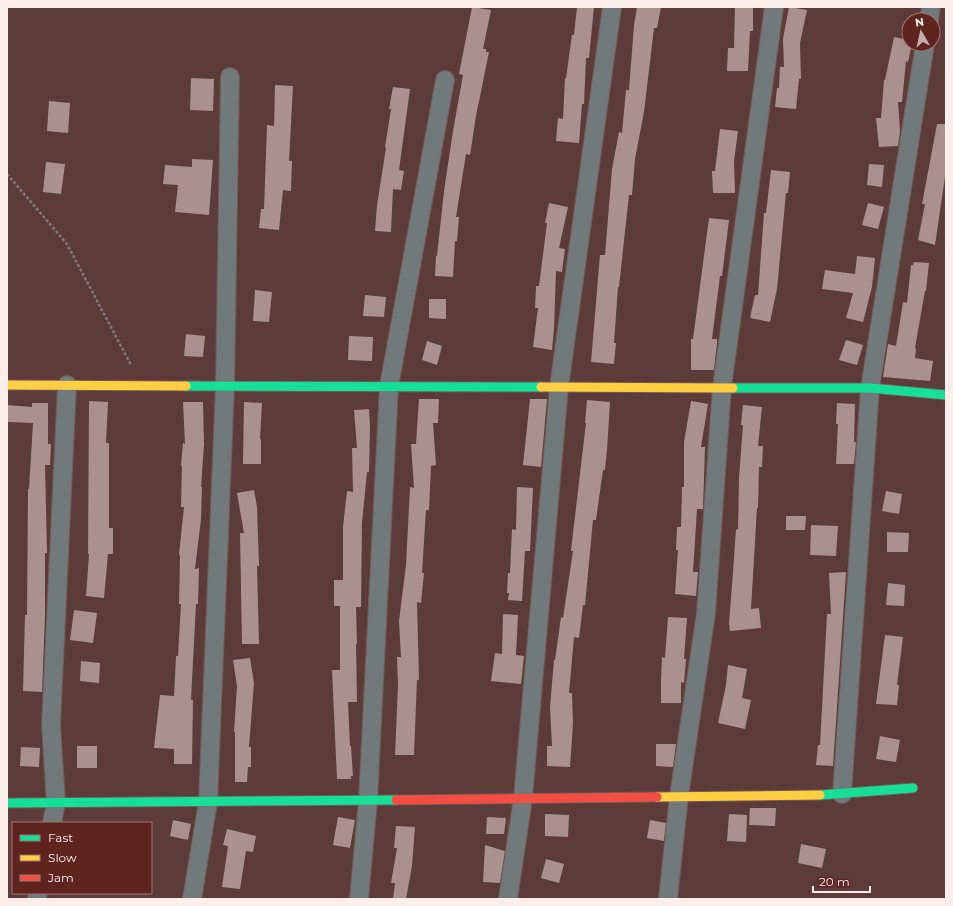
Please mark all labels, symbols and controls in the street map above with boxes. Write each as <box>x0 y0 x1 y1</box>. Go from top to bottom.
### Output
north arrow <box>901 12 941 52</box>
text: N <box>914 15 925 30</box>
legend <box>12 822 152 894</box>
text: Fast <box>48 830 73 845</box>
text: Slow <box>48 850 77 865</box>
scale bar <box>813 868 870 894</box>
text: Jam <box>47 870 74 885</box>
text: 20 m <box>819 874 850 889</box>

